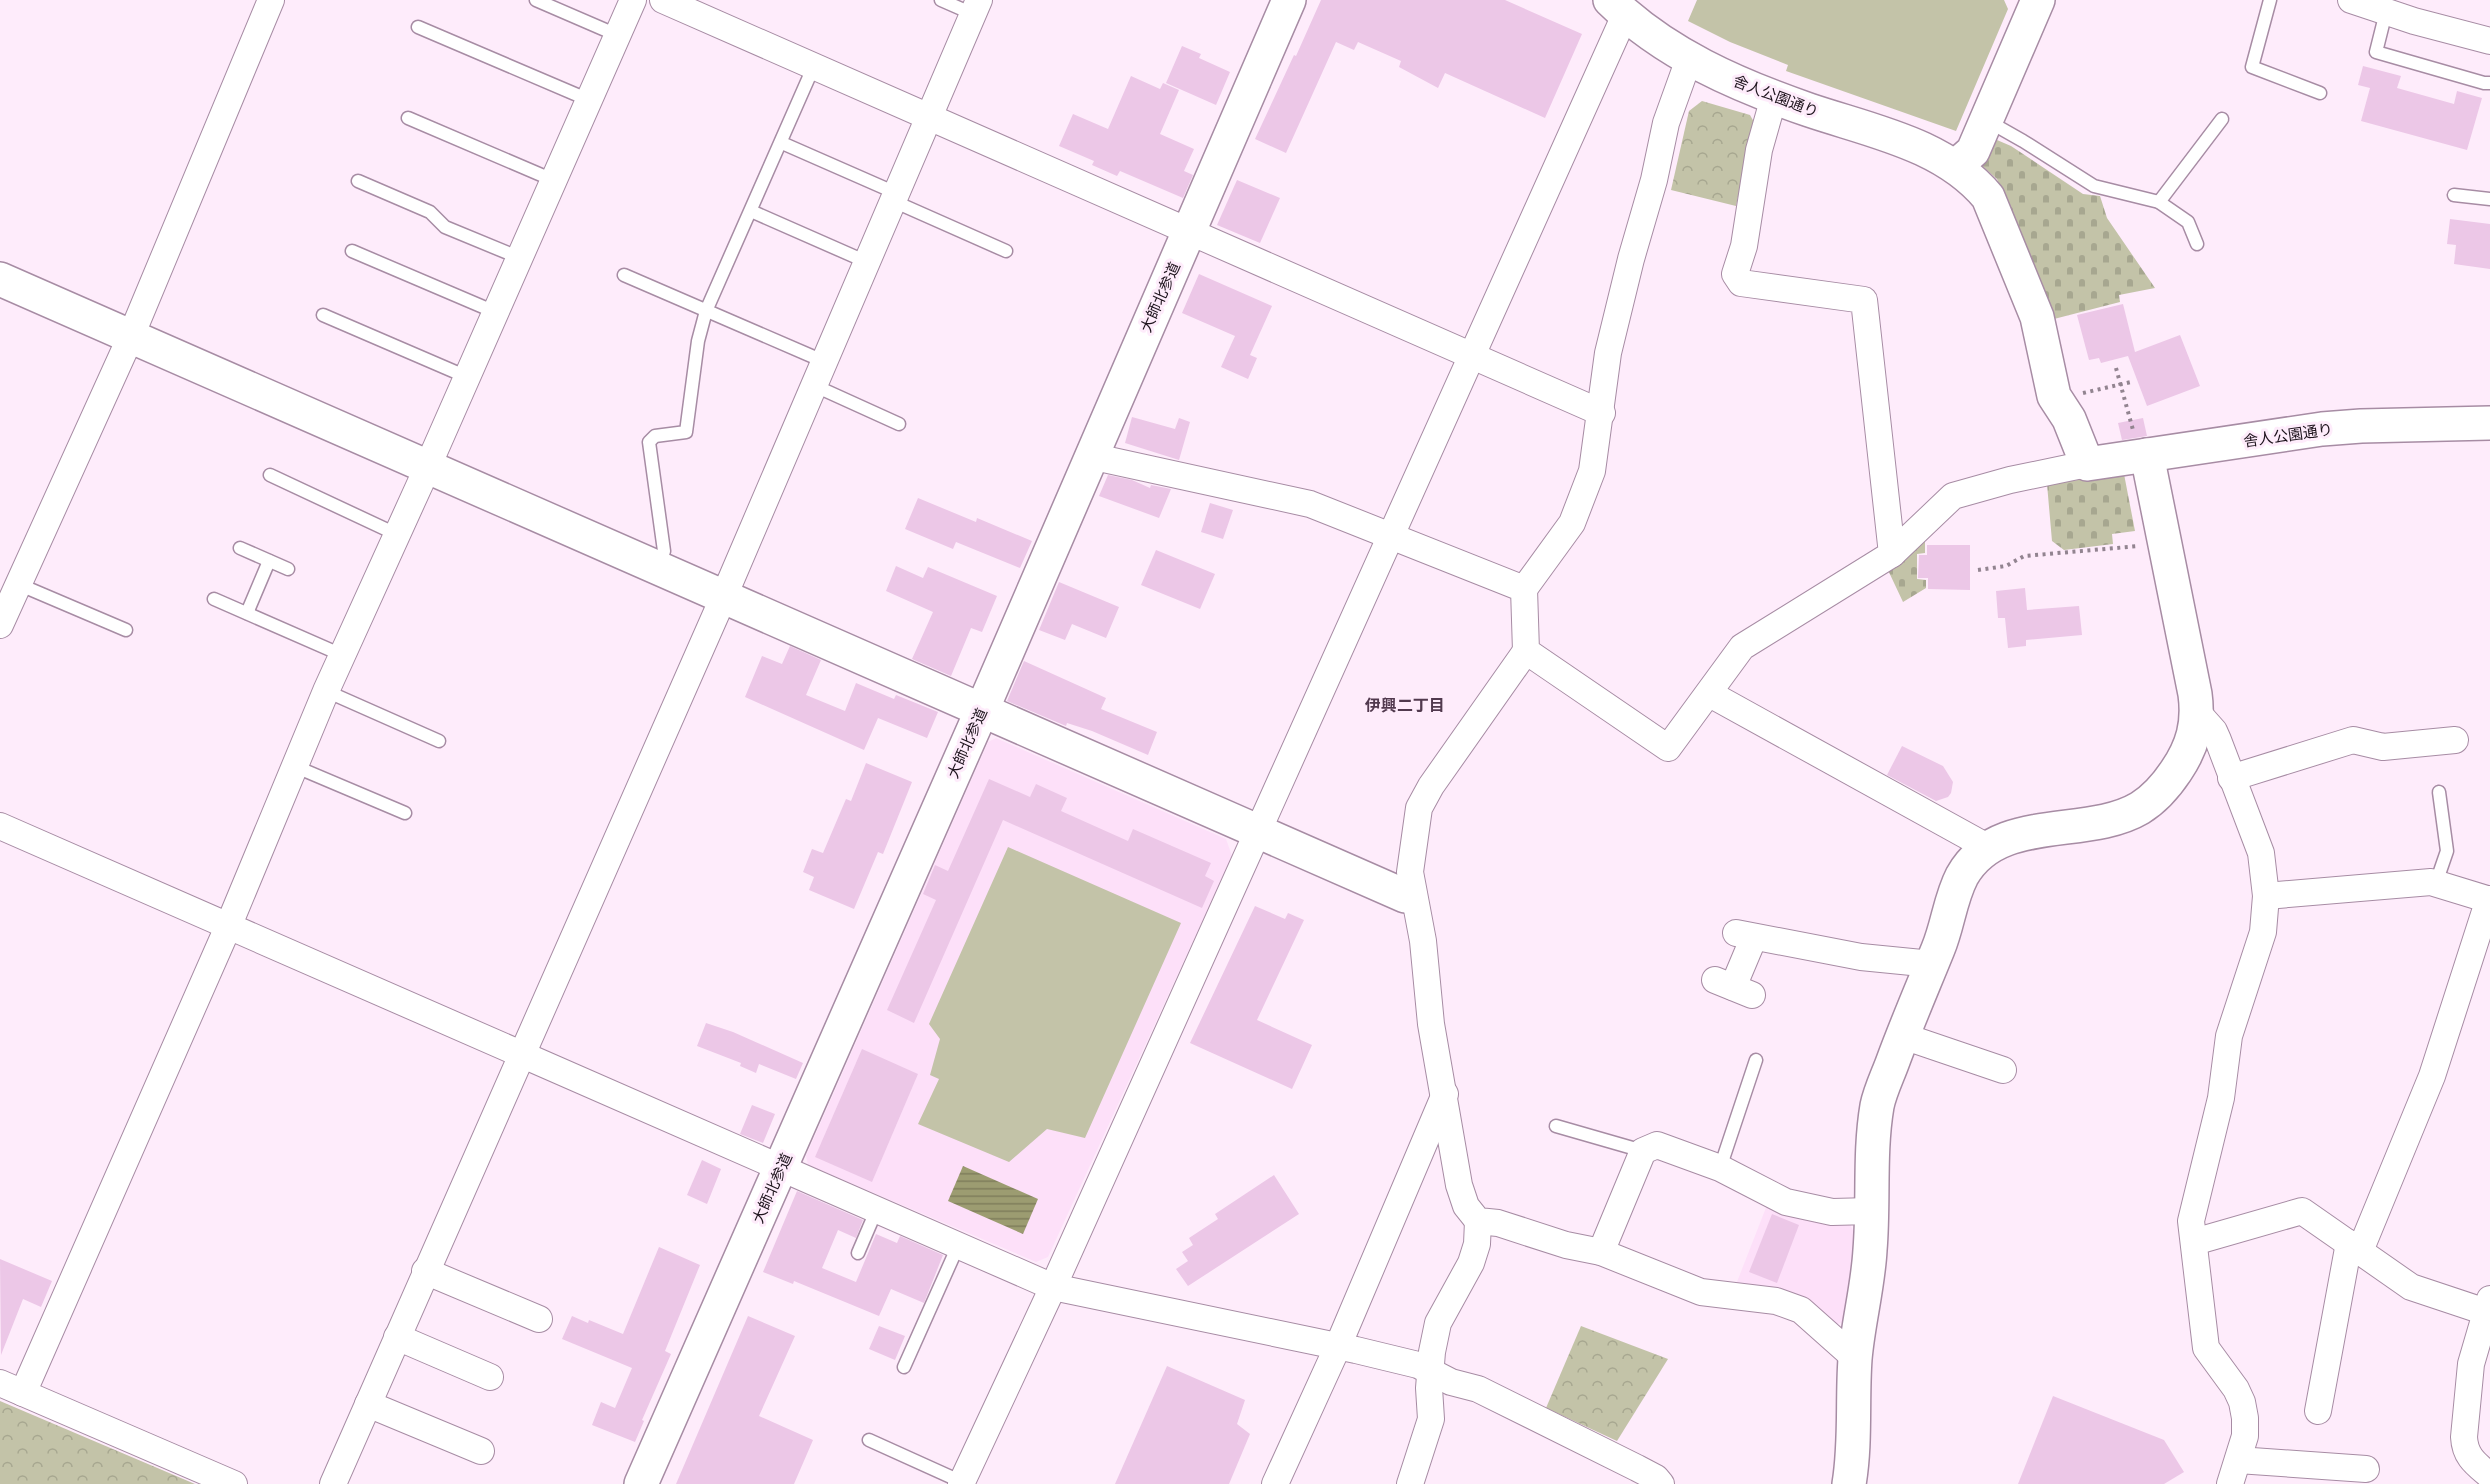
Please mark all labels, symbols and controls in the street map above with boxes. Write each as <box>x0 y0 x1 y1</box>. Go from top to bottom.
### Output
street label: 舎人公園通り <box>1731 71 1821 121</box>
street label: 大師北参道 <box>1136 259 1184 335</box>
street label: 舎人公園通り <box>2242 419 2334 451</box>
district label: 伊興二丁目 <box>1364 695 1445 715</box>
street label: 大師北参道 <box>943 705 991 781</box>
street label: 大師北参道 <box>748 1150 796 1226</box>

